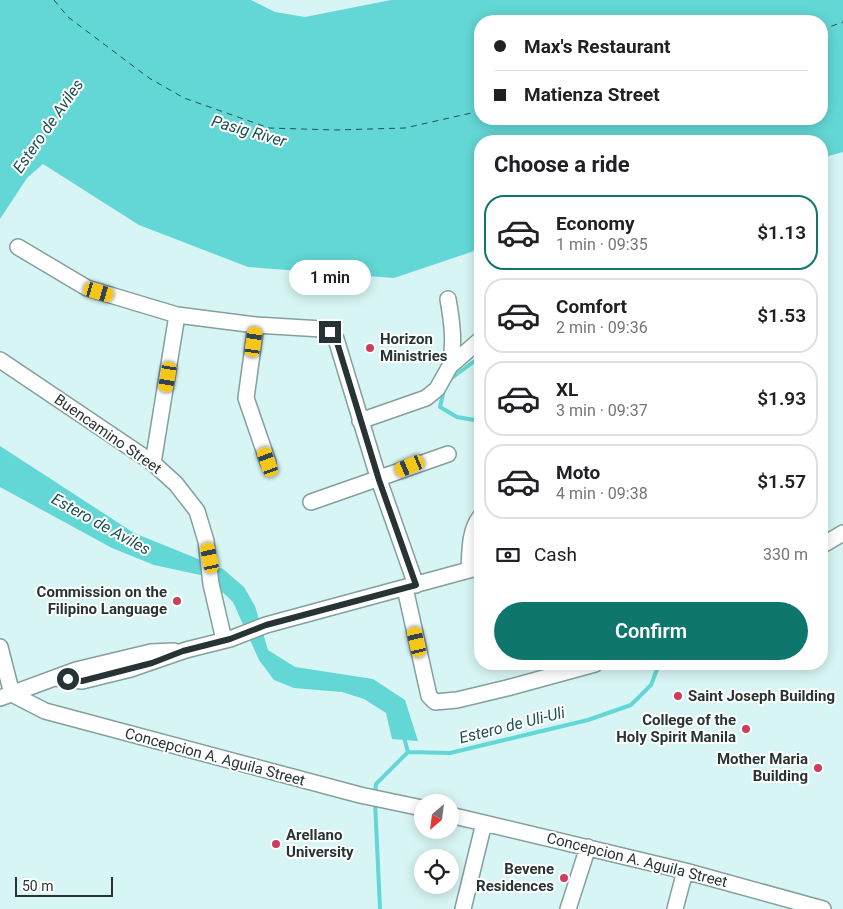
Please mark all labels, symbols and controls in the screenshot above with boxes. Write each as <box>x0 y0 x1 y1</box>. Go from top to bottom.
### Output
text: Max's Restaurant <box>524 35 671 58</box>
water label: Estero de Aviles <box>9 76 87 176</box>
text: Matienza Street <box>524 83 660 106</box>
water label: Pasig River <box>209 111 289 151</box>
text: Choose a ride <box>494 152 630 177</box>
icon: car <box>496 210 541 255</box>
text: Economy <box>556 212 635 235</box>
text: $1.13 <box>757 221 806 244</box>
text: 1 min · 09:35 <box>556 235 648 254</box>
callout: 1 min <box>289 260 371 294</box>
text: 1 min <box>310 268 350 287</box>
car <box>82 281 115 303</box>
icon: car <box>496 293 541 338</box>
text: Comfort <box>556 295 627 318</box>
text: $1.53 <box>757 304 806 327</box>
text: 2 min · 09:36 <box>556 318 648 337</box>
route end <box>319 321 341 343</box>
car <box>244 326 263 358</box>
place label: Horizon Ministries <box>380 330 448 365</box>
marker: Horizon Ministries <box>364 342 376 354</box>
car <box>158 361 177 393</box>
icon: car <box>496 376 541 421</box>
text: XL <box>556 378 578 401</box>
text: $1.93 <box>757 387 806 410</box>
street label: Buencamino Street <box>51 390 165 478</box>
text: 3 min · 09:37 <box>556 401 648 420</box>
car <box>255 445 280 479</box>
car <box>393 453 426 479</box>
icon: car <box>496 459 541 504</box>
text: Moto <box>556 461 600 484</box>
text: $1.57 <box>757 470 806 493</box>
text: 4 min · 09:38 <box>556 484 648 503</box>
water label: Estero de Aviles <box>48 489 154 559</box>
icon: cash <box>494 541 522 569</box>
car <box>199 542 220 574</box>
text: Cash <box>534 543 577 566</box>
text: 330 m <box>763 545 808 564</box>
place label: Commission on the Filipino Language <box>37 583 167 618</box>
marker: Commission on the Filipino Language <box>171 595 183 607</box>
button: Confirm <box>494 602 808 660</box>
car <box>406 626 427 658</box>
route start <box>57 668 79 690</box>
place label: Saint Joseph Building <box>688 687 835 705</box>
marker: Saint Joseph Building <box>672 690 684 702</box>
water label: Estero de Uli-Uli <box>457 703 567 747</box>
place label: College of the Holy Spirit Manila <box>616 711 736 746</box>
marker: College of the Holy Spirit Manila <box>740 723 752 735</box>
street label: Concepcion A. Aguila Street <box>123 724 307 790</box>
place label: Mother Maria Building <box>717 750 808 785</box>
marker: Mother Maria Building <box>812 762 824 774</box>
north arrow <box>414 794 459 839</box>
map controls <box>414 794 459 894</box>
place label: Arellano University <box>286 826 354 861</box>
street label: Concepcion A. Aguila Street <box>545 829 729 891</box>
marker: Arellano University <box>270 838 282 850</box>
button: locate <box>414 849 459 894</box>
place label: Bevene Residences <box>476 860 554 895</box>
marker: Bevene Residences <box>558 872 570 884</box>
scale bar <box>15 874 112 897</box>
text: 50 m <box>22 878 54 894</box>

